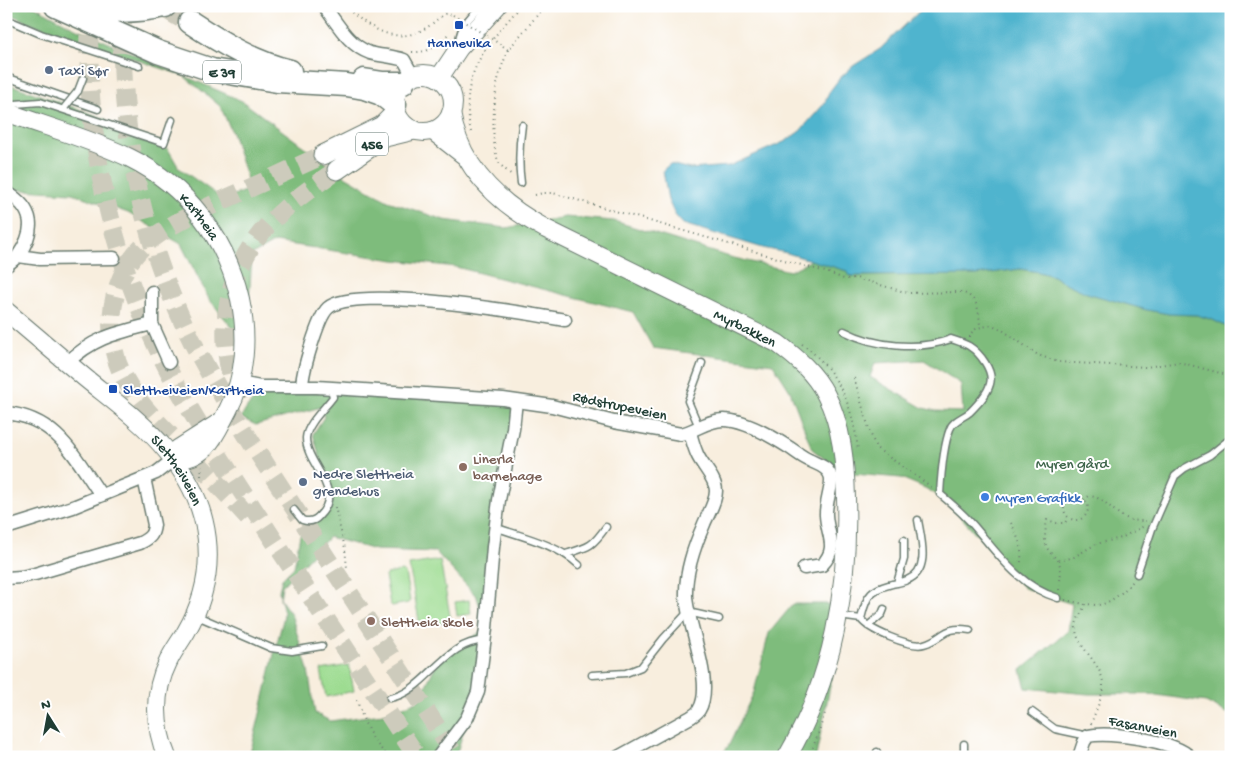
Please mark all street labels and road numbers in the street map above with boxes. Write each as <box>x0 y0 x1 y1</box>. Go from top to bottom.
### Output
road number: E 39 <box>203 61 241 84</box>
road number: 456 <box>356 132 388 156</box>
street label: Kartheia <box>174 190 222 245</box>
street label: Myrbakken <box>710 306 779 352</box>
street label: Rødstrupeveien <box>571 388 668 426</box>
street label: Slettheiveien <box>146 432 205 509</box>
street label: Fasanveien <box>1106 712 1178 743</box>

